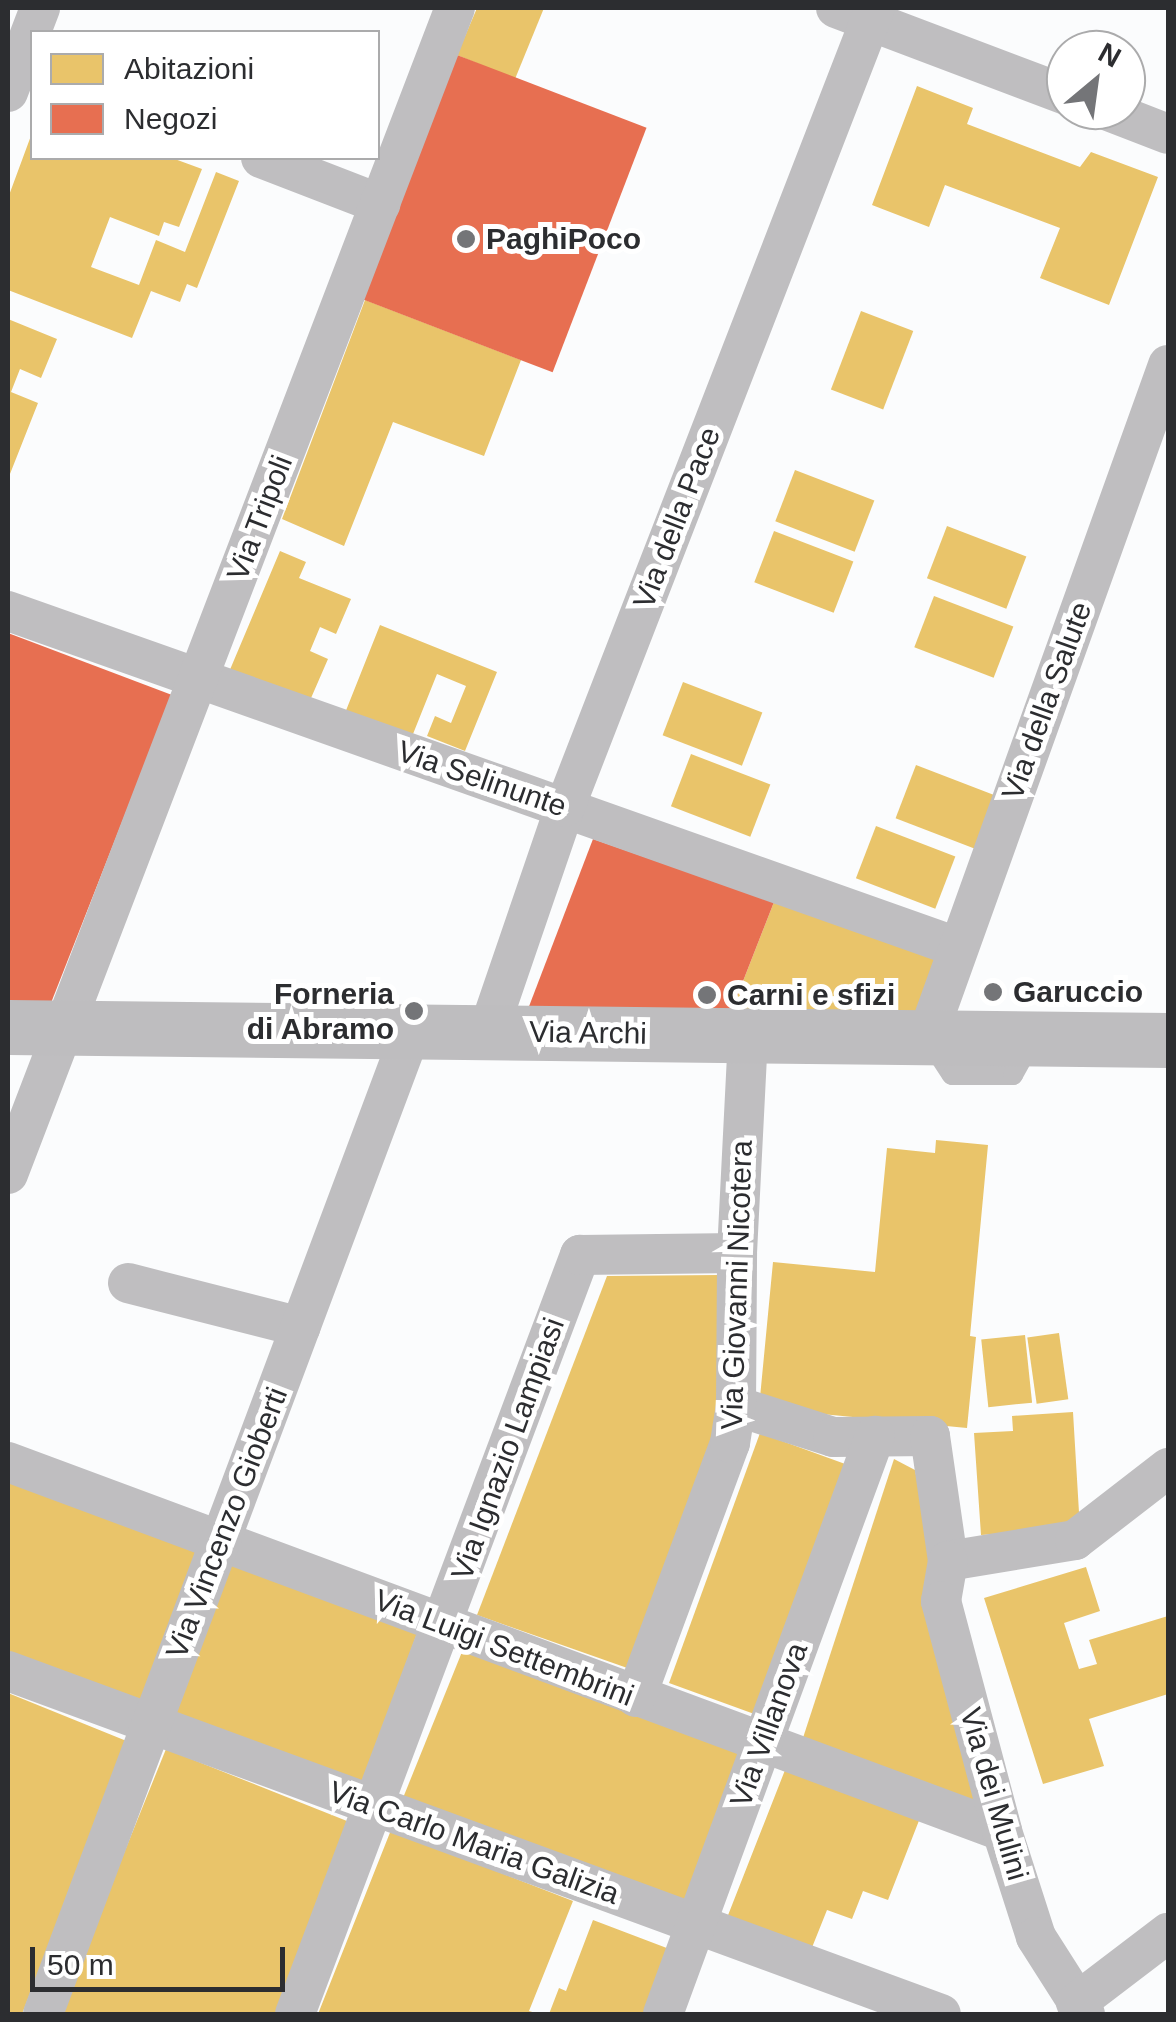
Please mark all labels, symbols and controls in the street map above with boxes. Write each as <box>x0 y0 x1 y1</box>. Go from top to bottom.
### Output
legend <box>30 30 380 160</box>
north arrow <box>1046 30 1146 130</box>
text: N <box>1093 37 1126 74</box>
text: Abitazioni <box>124 52 254 85</box>
text: Negozi <box>124 102 217 135</box>
place label: PaghiPoco <box>486 221 641 257</box>
marker: PaghiPoco <box>455 228 477 250</box>
street label: Via della Pace <box>626 422 728 614</box>
street label: Via Tripoli <box>220 450 300 586</box>
street label: Via della Salute <box>995 597 1099 805</box>
street label: Via Selinunte <box>393 733 571 825</box>
place label: Garuccio <box>1013 974 1143 1010</box>
place label: Forneria di Abramo <box>246 976 394 1046</box>
place label: Carni e sfizi <box>727 977 895 1013</box>
marker: Garuccio <box>982 981 1004 1003</box>
marker: Carni e sfizi <box>696 984 718 1006</box>
marker: Forneria di Abramo <box>403 1000 425 1022</box>
street label: Via Archi <box>528 1014 648 1052</box>
street label: Via Giovanni Nicotera <box>714 1140 760 1430</box>
street label: Via Ignazio Lampiasi <box>444 1313 572 1585</box>
street label: Via Vincenzo Gioberti <box>159 1382 295 1664</box>
street label: Via Luigi Settembrini <box>369 1582 639 1714</box>
street label: Via Villanova <box>723 1638 815 1812</box>
street label: Via dei Mulini <box>952 1704 1036 1884</box>
street label: Via Carlo Maria Galizia <box>324 1774 624 1912</box>
scale bar <box>35 1927 290 1989</box>
text: 50 m <box>47 1948 114 1981</box>

